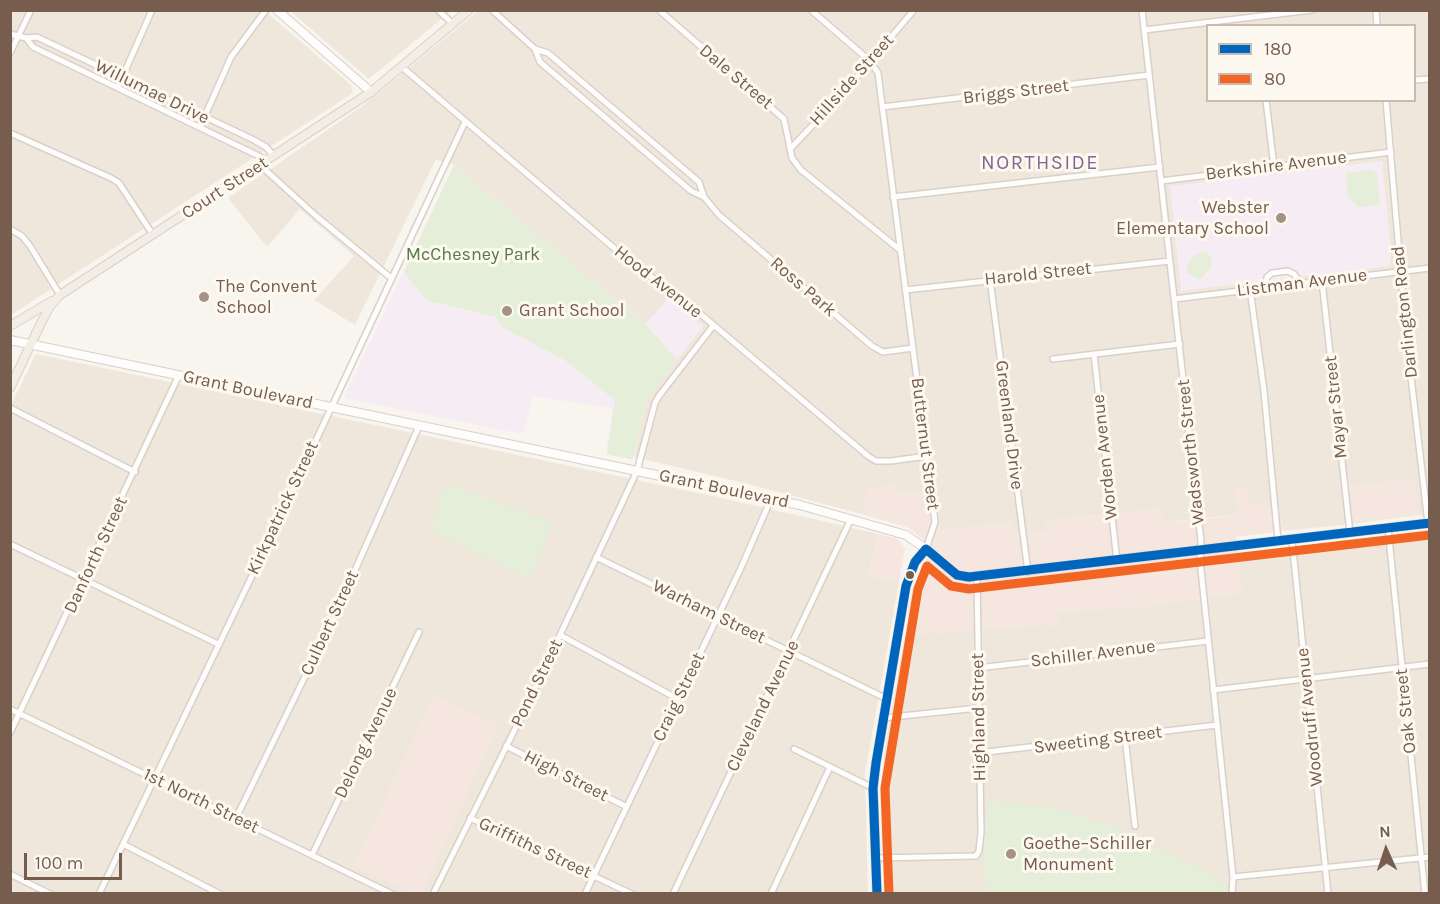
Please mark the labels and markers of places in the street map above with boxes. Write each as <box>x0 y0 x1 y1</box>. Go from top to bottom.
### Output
place label: Webster Elementary School <box>1116 197 1269 240</box>
marker: Webster Elementary School <box>1274 211 1288 225</box>
place label: The Convent School <box>216 276 317 318</box>
marker: The Convent School <box>197 290 211 304</box>
place label: Grant School <box>519 300 625 322</box>
marker: Grant School <box>500 304 514 318</box>
unlabelled marker <box>904 569 916 581</box>
place label: Goethe–Schiller Monument <box>1023 833 1151 876</box>
marker: Goethe–Schiller Monument <box>1004 847 1018 861</box>

